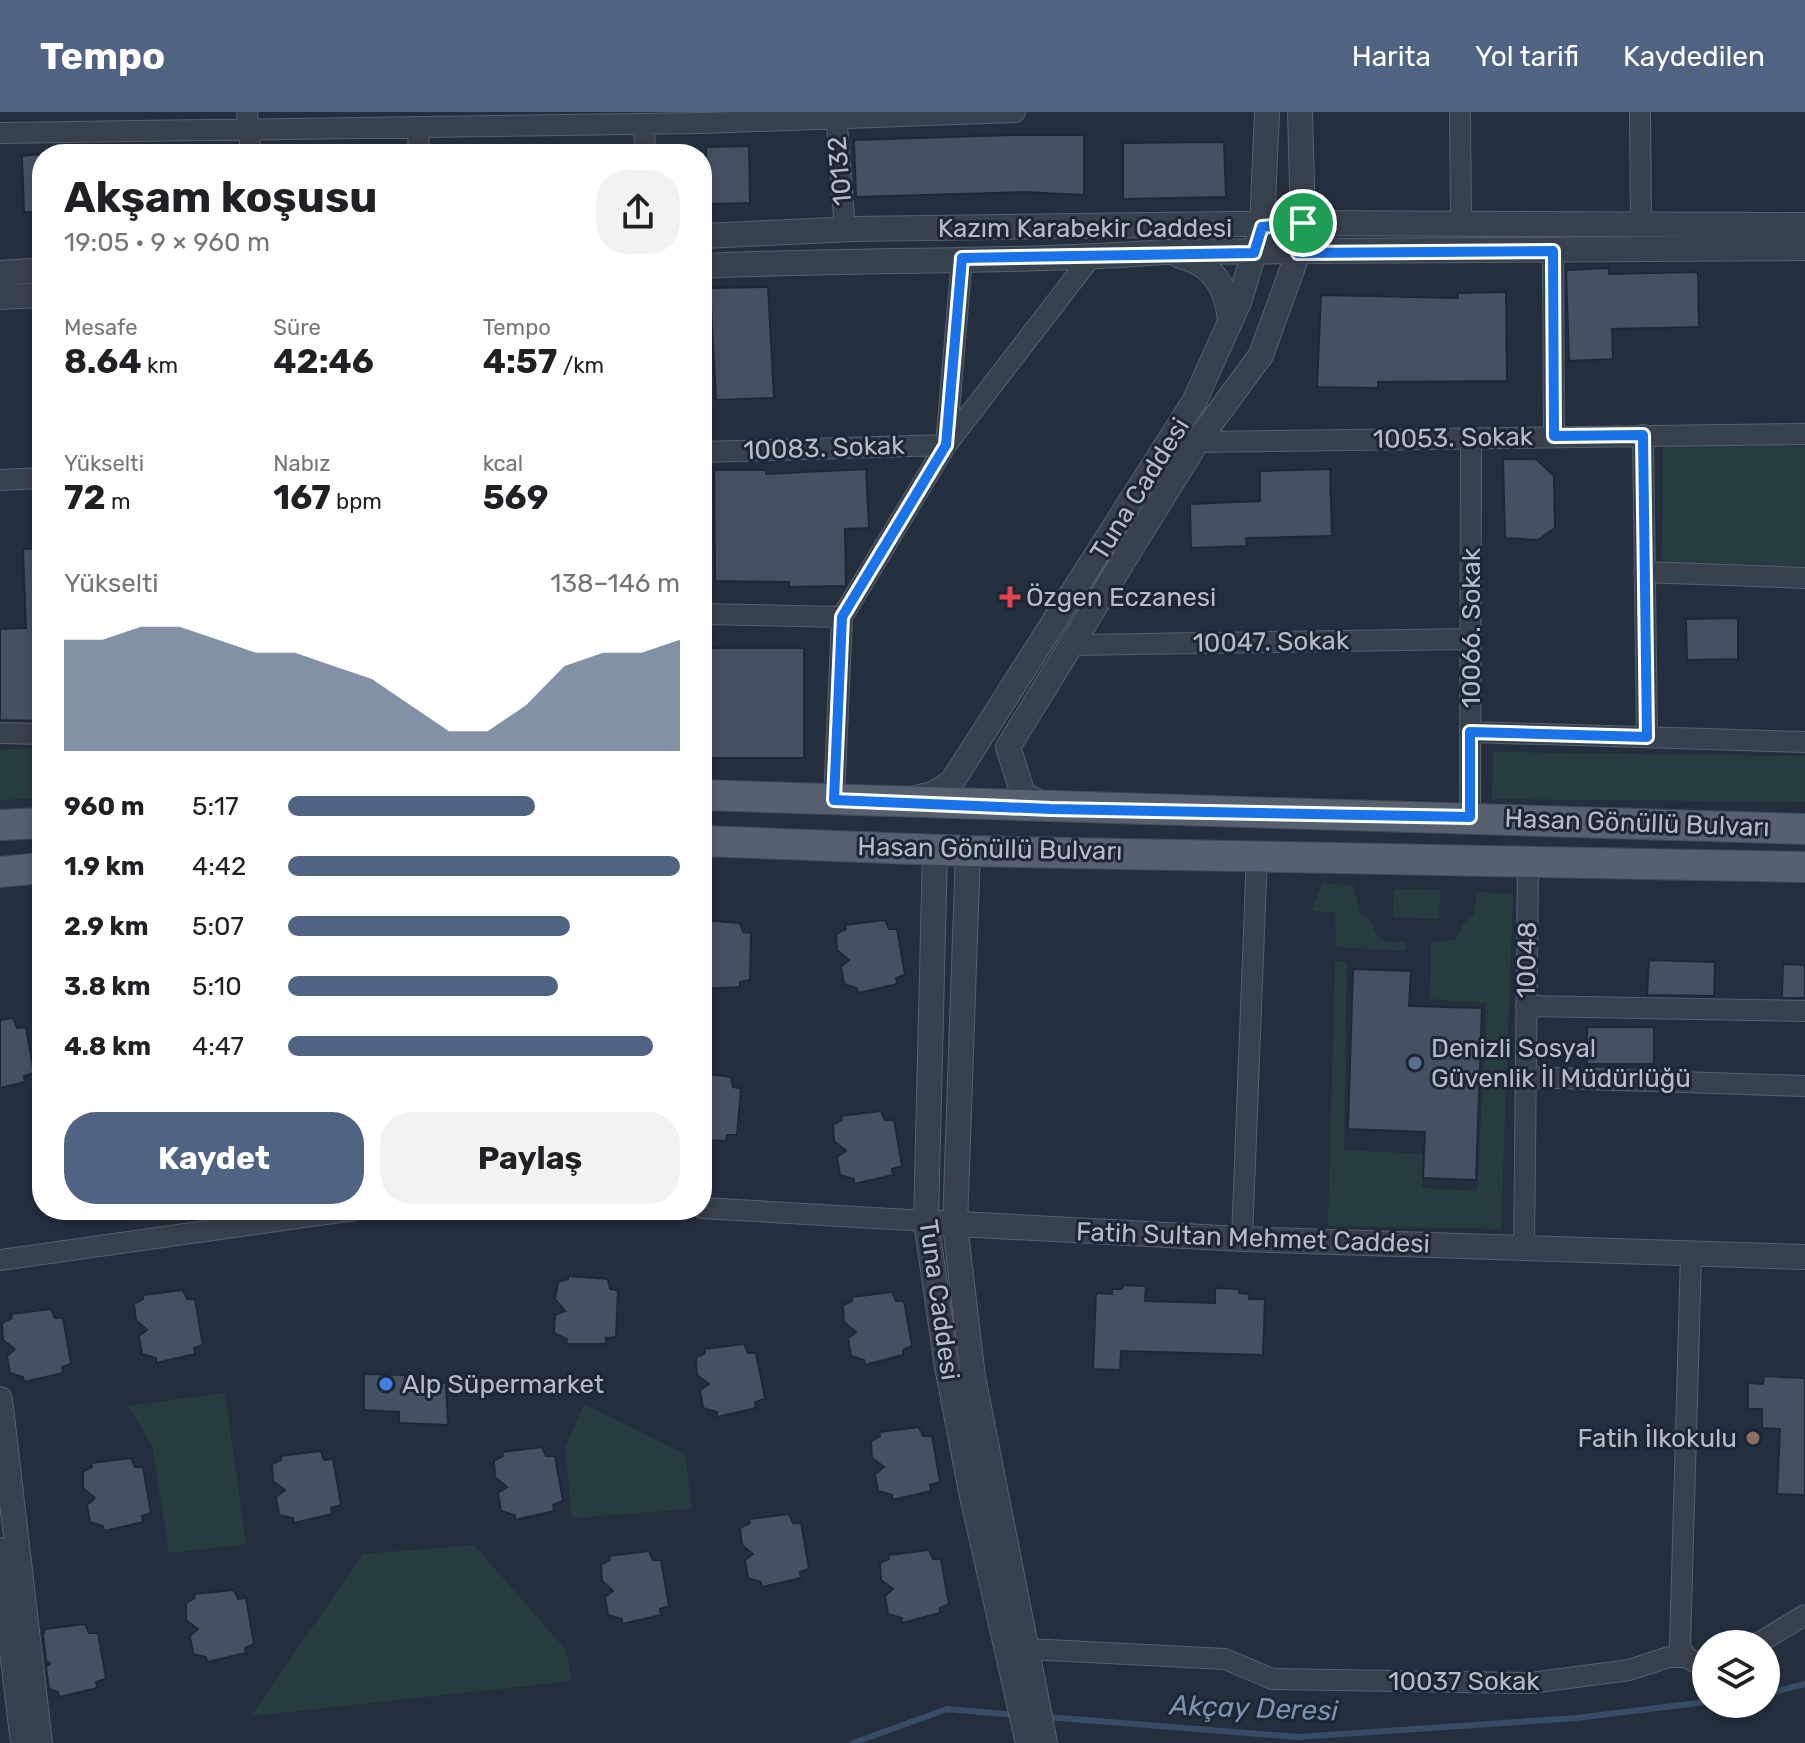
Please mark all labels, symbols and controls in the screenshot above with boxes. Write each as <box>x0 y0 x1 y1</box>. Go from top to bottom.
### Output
text: Tempo <box>40 33 165 79</box>
text: Harita <box>1352 40 1431 73</box>
text: Yol tarifi <box>1475 40 1579 73</box>
text: Kaydedilen <box>1623 40 1765 73</box>
street label: 10132 <box>822 135 858 207</box>
button: share <box>596 170 680 254</box>
text: Akşam koşusu <box>64 171 377 223</box>
pin <box>1269 189 1337 257</box>
icon: arrive <box>1281 201 1325 245</box>
street label: Kazım Karabekir Caddesi <box>938 213 1232 244</box>
text: 19:05 · 9 × 960 m <box>64 227 270 258</box>
text: Mesafe <box>64 314 138 341</box>
text: Süre <box>273 314 321 341</box>
text: Tempo <box>483 314 551 341</box>
text: 8.64 <box>64 341 142 382</box>
text: 42:46 <box>273 341 374 382</box>
text: 4:57 <box>483 341 557 382</box>
text: km <box>142 352 178 379</box>
text: /km <box>557 352 604 379</box>
street label: Tuna Caddesi <box>1084 412 1196 566</box>
street label: 10053. Sokak <box>1373 421 1534 455</box>
street label: 10083. Sokak <box>743 430 906 466</box>
text: Yükselti <box>64 450 144 477</box>
text: Nabız <box>273 450 330 477</box>
text: kcal <box>483 450 523 477</box>
text: 72 <box>64 477 106 518</box>
text: 167 <box>273 477 331 518</box>
text: 569 <box>483 477 549 518</box>
text: m <box>106 488 131 515</box>
text: bpm <box>331 488 382 515</box>
street label: 10066. Sokak <box>1456 547 1487 708</box>
text: Yükselti <box>64 568 159 599</box>
text: 138–146 m <box>550 568 680 599</box>
place label: Özgen Eczanesi <box>1026 582 1216 613</box>
marker: Özgen Eczanesi <box>1001 588 1019 606</box>
street label: 10047. Sokak <box>1193 625 1350 659</box>
text: 960 m <box>64 791 145 822</box>
text: 5:17 <box>192 791 239 822</box>
street label: Hasan Gönüllü Bulvarı <box>1504 803 1770 843</box>
street label: Hasan Gönüllü Bulvarı <box>857 831 1123 867</box>
text: 1.9 km <box>64 851 145 882</box>
text: 4:42 <box>192 851 246 882</box>
text: 2.9 km <box>64 911 148 942</box>
text: 5:07 <box>192 911 244 942</box>
street label: 10048 <box>1511 921 1543 999</box>
text: 3.8 km <box>64 971 151 1002</box>
text: 5:10 <box>192 971 242 1002</box>
text: 4.8 km <box>64 1031 151 1062</box>
text: 4:47 <box>192 1031 244 1062</box>
place label: Denizli Sosyal Güvenlik İl Müdürlüğü <box>1431 1033 1691 1094</box>
marker: Denizli Sosyal Güvenlik İl Müdürlüğü <box>1406 1054 1424 1072</box>
button: Kaydet <box>64 1112 364 1204</box>
button: Paylaş <box>380 1112 680 1204</box>
street label: Fatih Sultan Mehmet Caddesi <box>1076 1216 1430 1260</box>
street label: Tuna Caddesi <box>912 1218 966 1382</box>
place label: Alp Süpermarket <box>402 1369 604 1400</box>
marker: Alp Süpermarket <box>377 1375 395 1393</box>
place label: Fatih İlkokulu <box>1578 1423 1737 1454</box>
marker: Fatih İlkokulu <box>1744 1429 1762 1447</box>
map controls <box>1692 1630 1780 1718</box>
button: layers <box>1692 1630 1780 1718</box>
street label: 10037 Sokak <box>1388 1666 1540 1697</box>
water label: Akçay Deresi <box>1167 1689 1340 1727</box>

